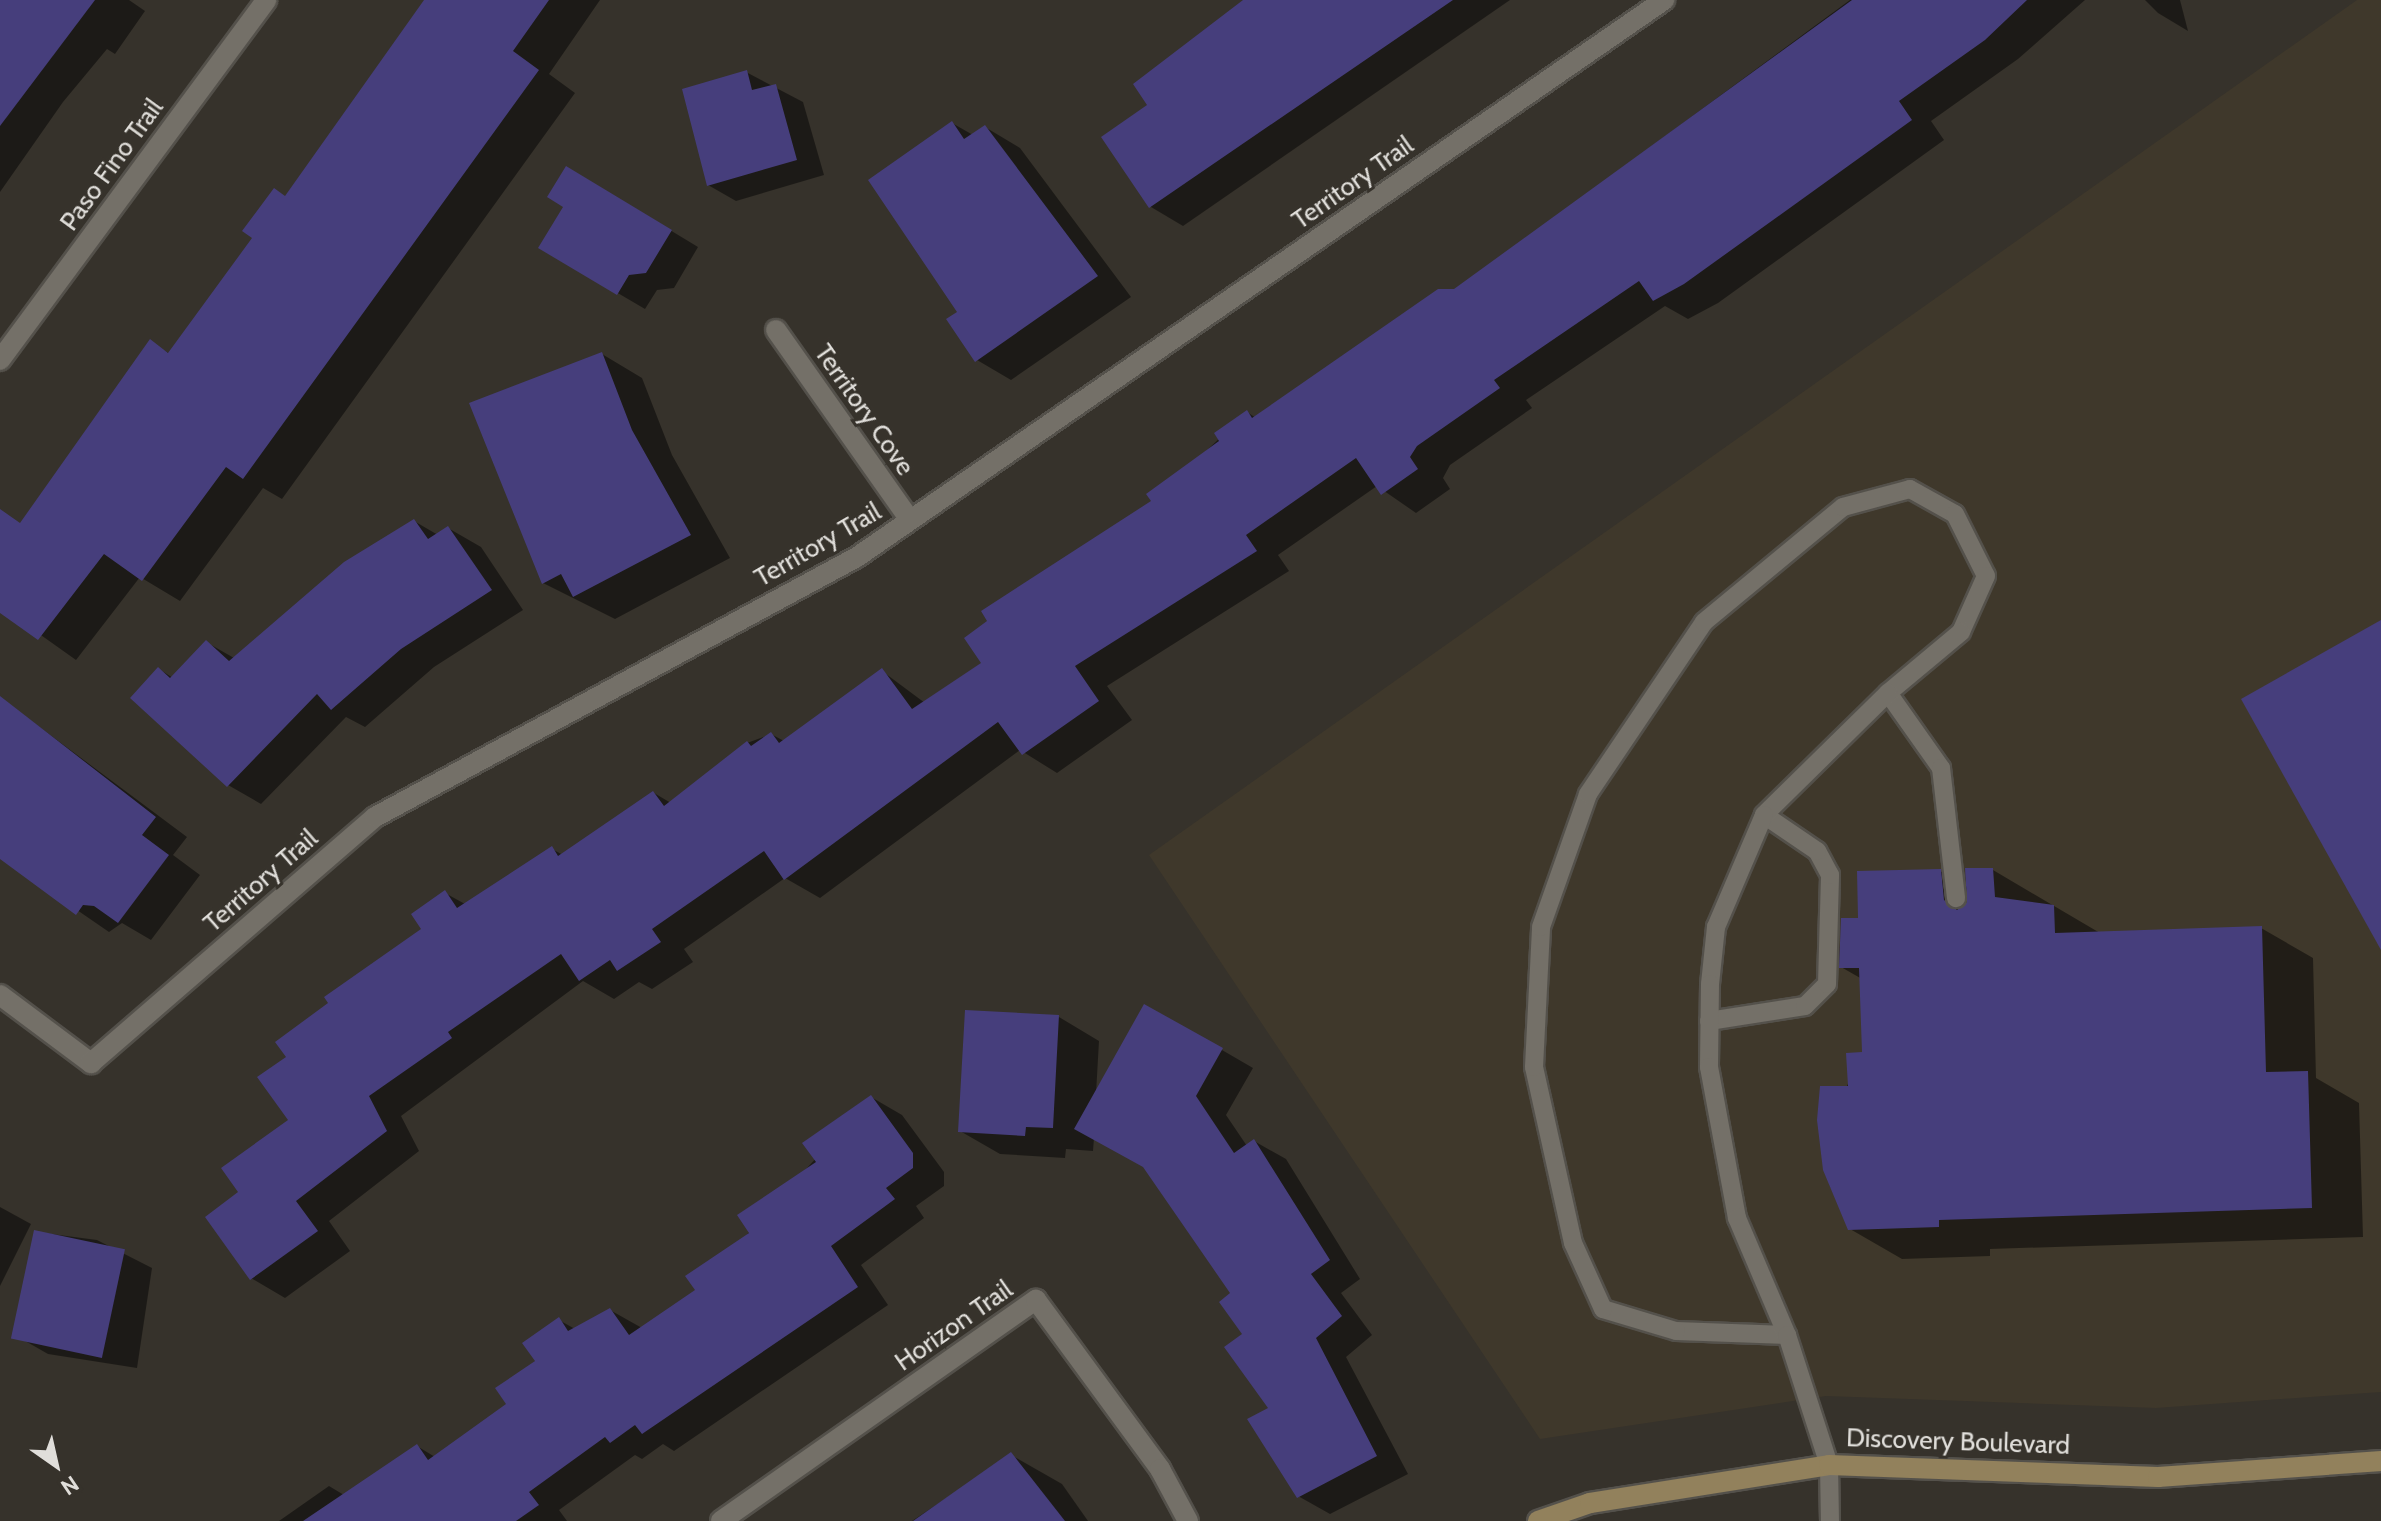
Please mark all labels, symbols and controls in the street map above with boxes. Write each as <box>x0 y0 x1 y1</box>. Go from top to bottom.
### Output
street label: Paso Fino Trail <box>54 93 170 237</box>
street label: Territory Trail <box>1286 130 1420 236</box>
street label: Territory Cove <box>807 338 921 482</box>
street label: Territory Trail <box>749 496 887 594</box>
street label: Territory Trail <box>198 823 324 939</box>
street label: Horizon Trail <box>889 1274 1019 1378</box>
street label: Discovery Boulevard <box>1846 1423 2070 1461</box>
north arrow <box>16 1425 96 1505</box>
text: N <box>56 1470 84 1501</box>

